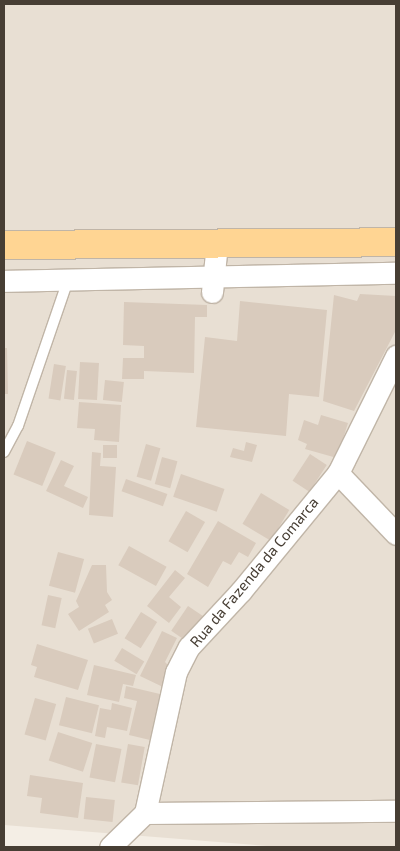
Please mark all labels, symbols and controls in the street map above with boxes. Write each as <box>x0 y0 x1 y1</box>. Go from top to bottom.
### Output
street label: Rua da Fazenda da Comarca <box>186 493 322 651</box>

